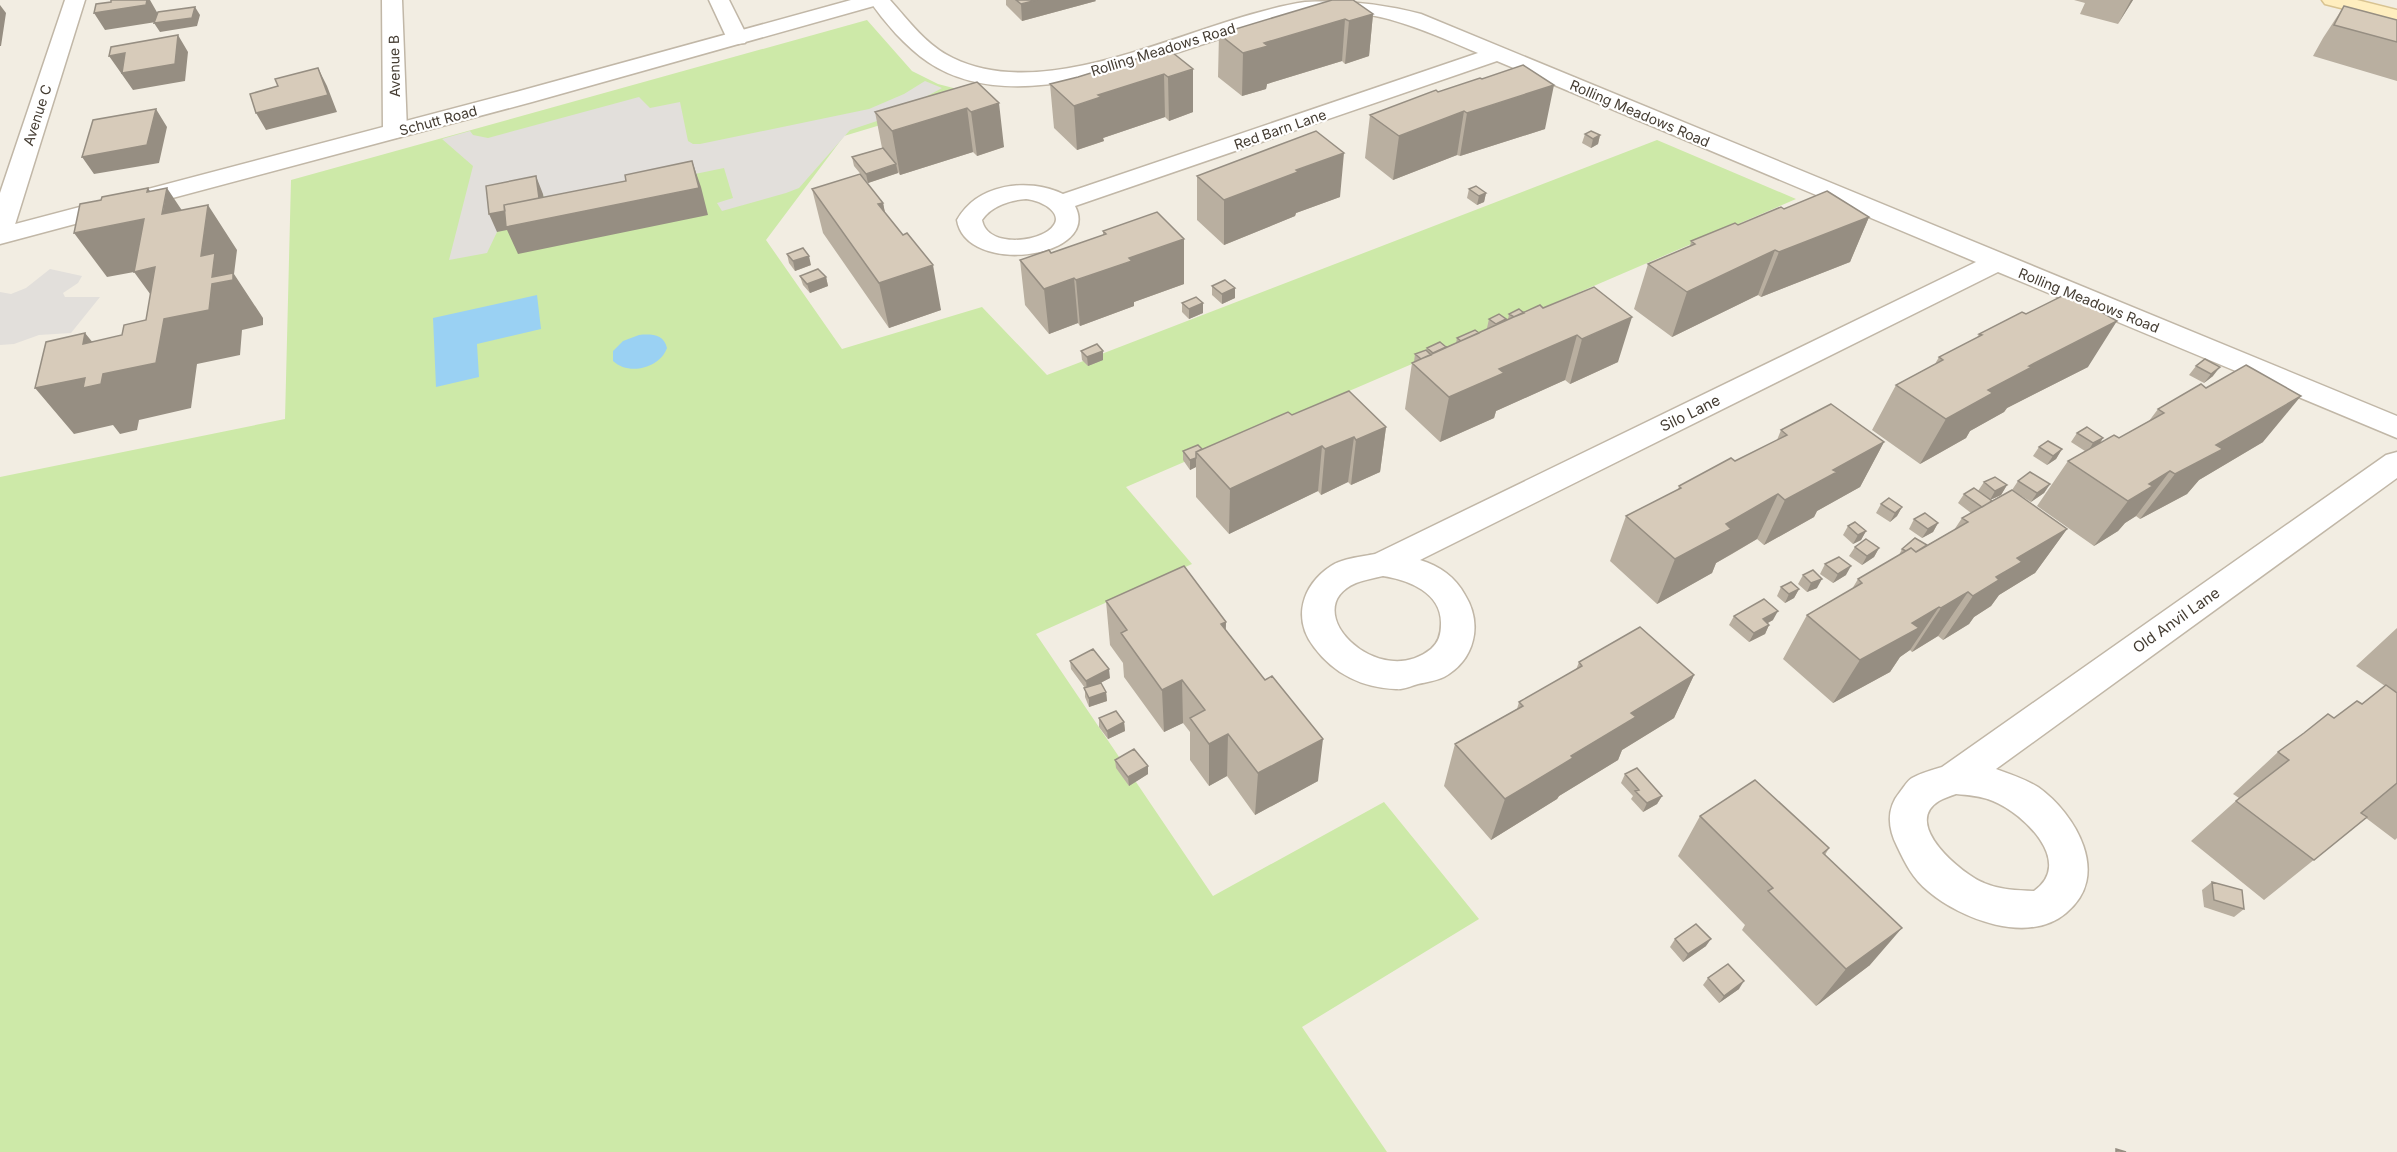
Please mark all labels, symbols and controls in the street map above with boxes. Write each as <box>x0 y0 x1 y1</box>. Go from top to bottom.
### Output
street label: Rolling Meadows Road <box>1089 19 1237 79</box>
street label: Avenue B <box>385 35 403 97</box>
street label: Rolling Meadows Road <box>1568 76 1712 150</box>
street label: Avenue C <box>19 82 55 148</box>
street label: Schutt Road <box>397 101 479 139</box>
street label: Red Barn Lane <box>1232 105 1328 153</box>
street label: Rolling Meadows Road <box>2016 264 2162 336</box>
street label: Silo Lane <box>1657 390 1723 436</box>
street label: Old Anvil Lane <box>2129 583 2223 657</box>

